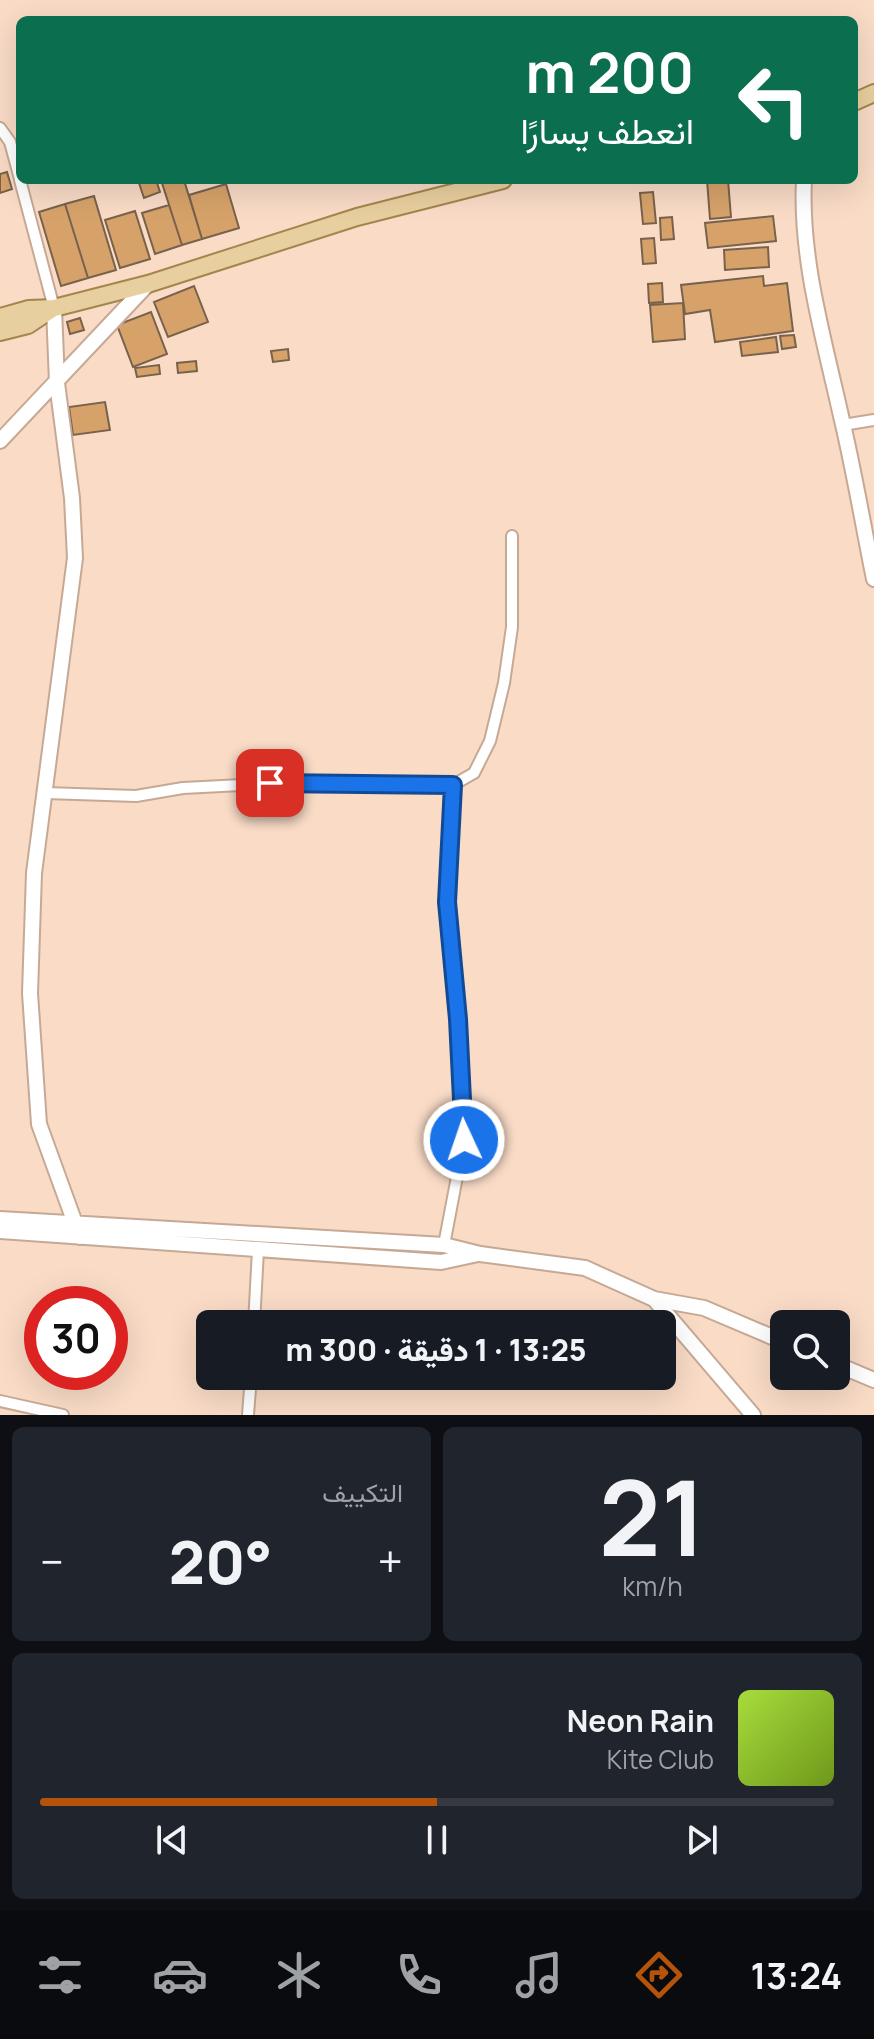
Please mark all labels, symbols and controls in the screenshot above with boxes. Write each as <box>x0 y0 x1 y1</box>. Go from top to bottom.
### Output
text: 200 m <box>525 33 694 110</box>
icon: left <box>722 48 826 152</box>
text: انعطف يسارًا <box>521 106 694 155</box>
pin <box>236 749 304 817</box>
icon: arrive <box>248 761 292 805</box>
position arrow <box>422 1098 506 1182</box>
speed limit sign: 30 <box>24 1286 128 1390</box>
map controls <box>770 1310 850 1390</box>
button: search <box>770 1310 850 1390</box>
text: 13:25 · 1 دقيقة · 300 m <box>285 1329 587 1370</box>
text: 21 <box>599 1445 706 1587</box>
text: التكييف <box>322 1474 403 1510</box>
text: 20° <box>169 1520 273 1602</box>
text: − <box>40 1531 64 1591</box>
text: + <box>378 1531 403 1591</box>
text: km/h <box>622 1568 683 1604</box>
text: Neon Rain <box>567 1700 714 1741</box>
text: Kite Club <box>607 1741 714 1777</box>
icon: previous <box>150 1818 194 1862</box>
icon: pause <box>415 1818 459 1862</box>
icon: next <box>680 1818 724 1862</box>
icon: filters <box>32 1947 88 2003</box>
icon: car <box>152 1947 208 2003</box>
icon: climate <box>271 1947 327 2003</box>
icon: phone <box>391 1947 447 2003</box>
icon: music <box>511 1947 567 2003</box>
icon: directions <box>631 1947 687 2003</box>
text: 13:24 <box>750 1951 842 2000</box>

